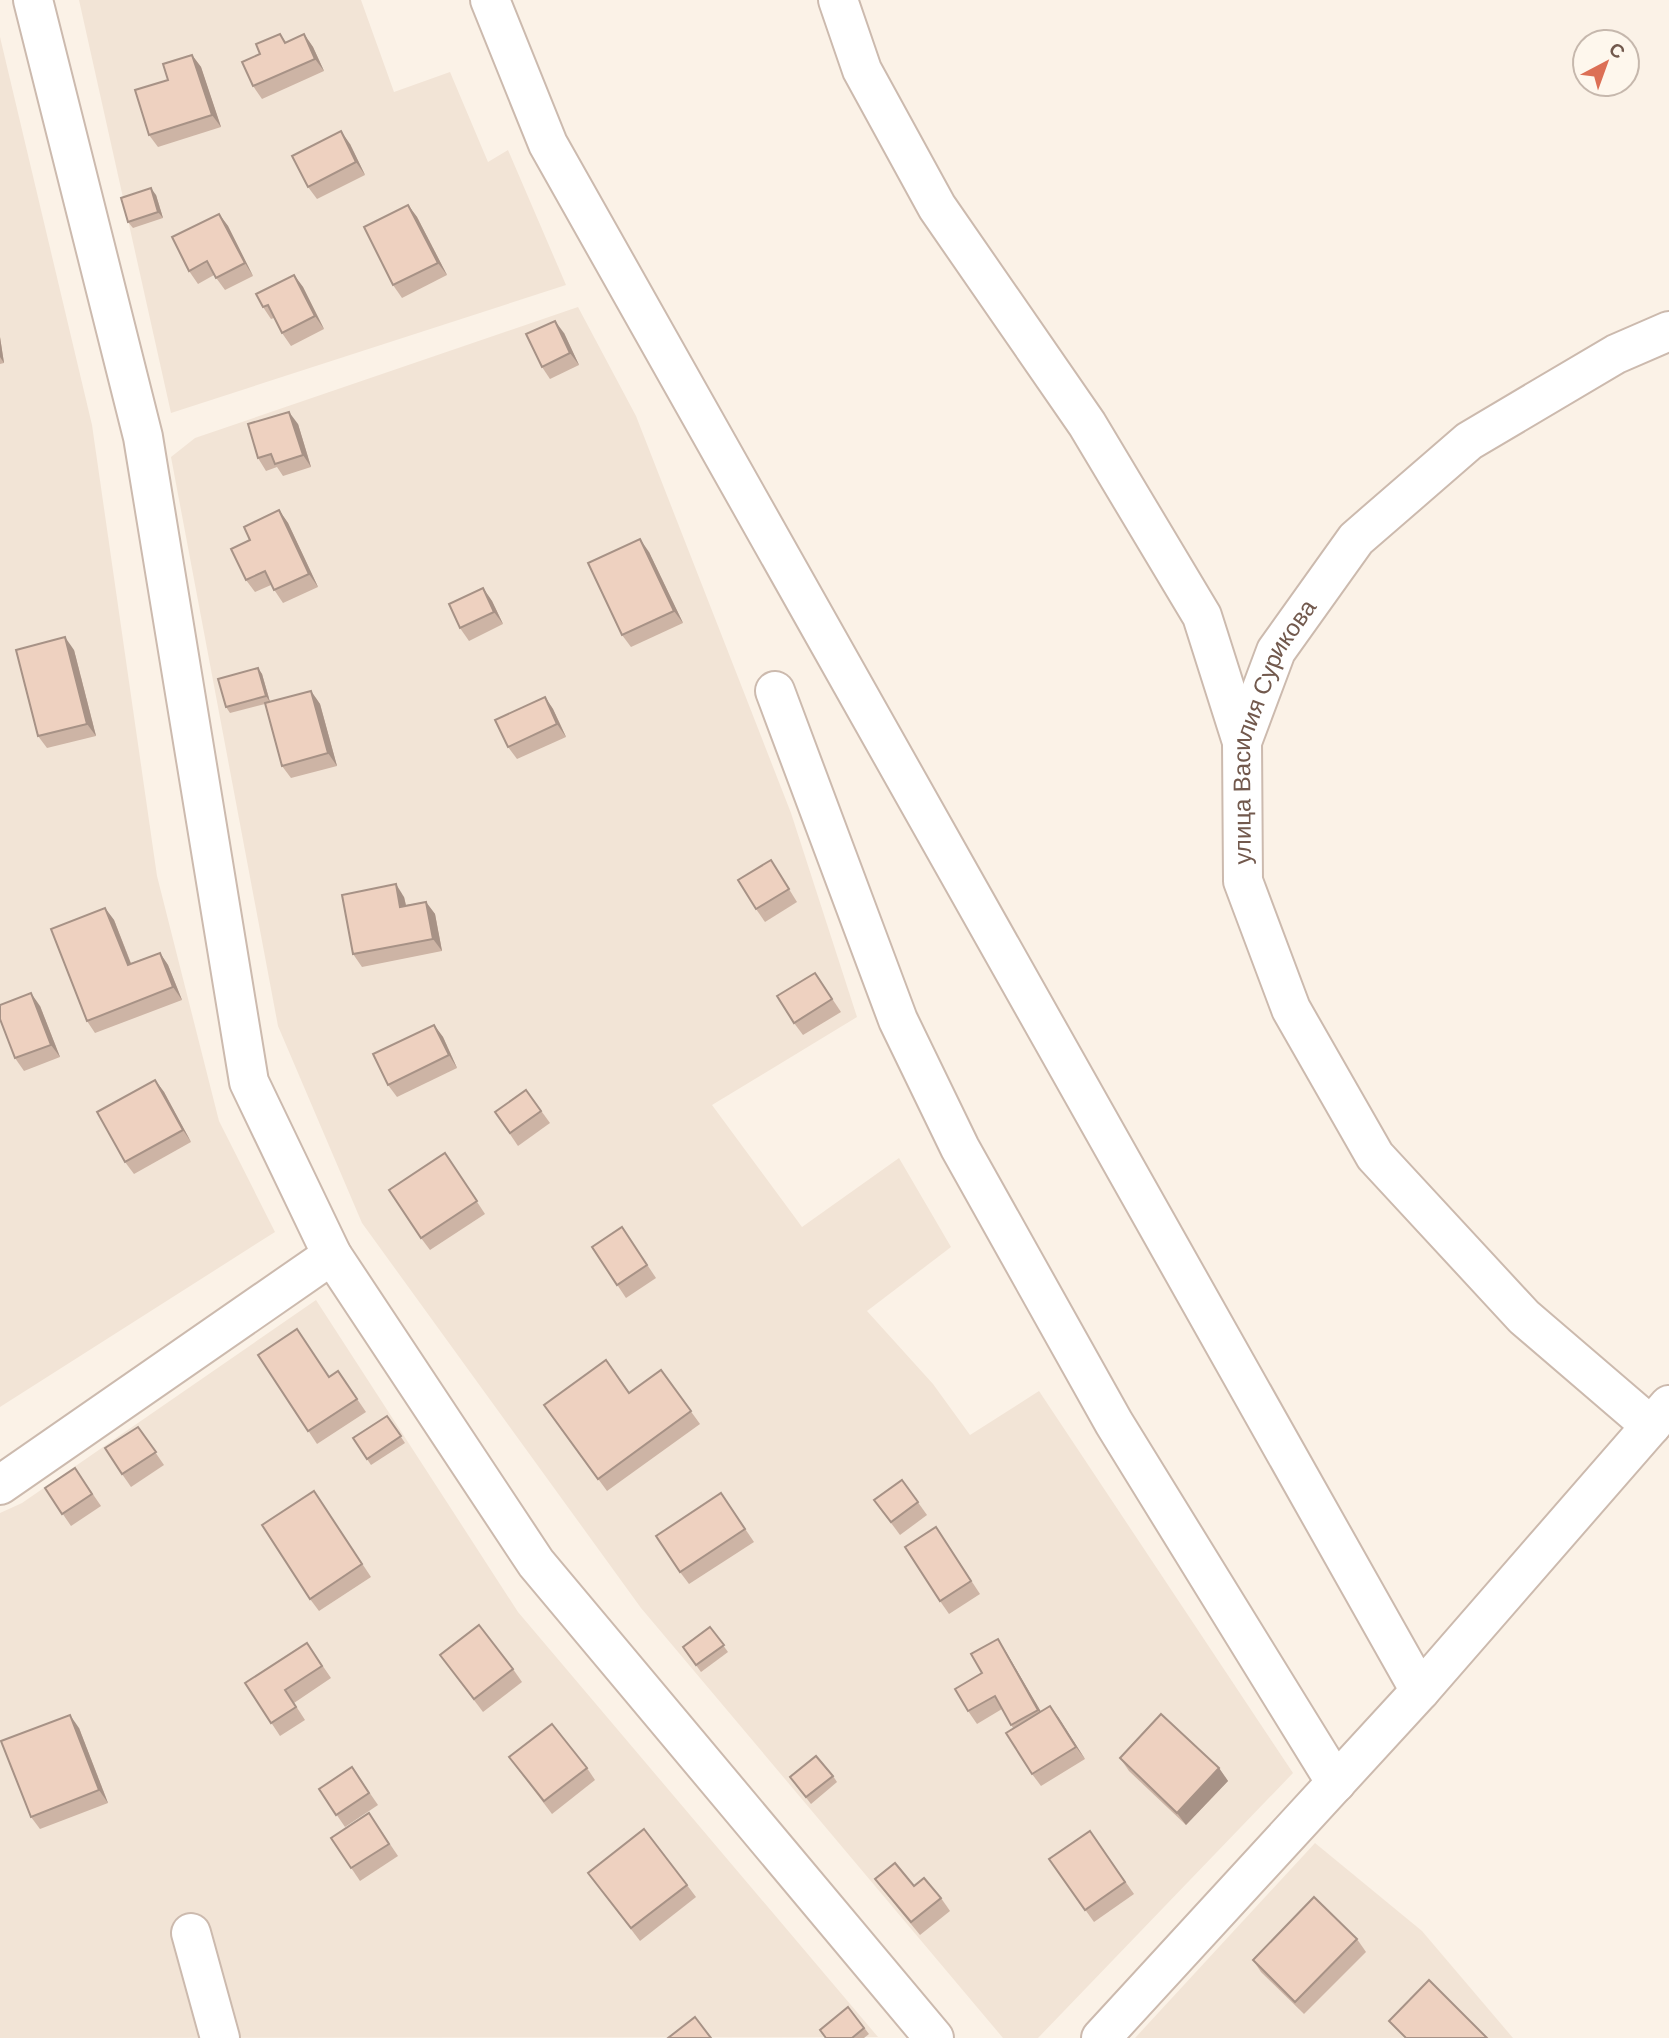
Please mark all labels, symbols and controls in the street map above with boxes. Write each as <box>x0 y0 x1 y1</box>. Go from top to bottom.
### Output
north arrow <box>1571 28 1641 98</box>
text: С <box>1603 37 1630 65</box>
street label: улица Василия Сурикова <box>1226 592 1323 865</box>

